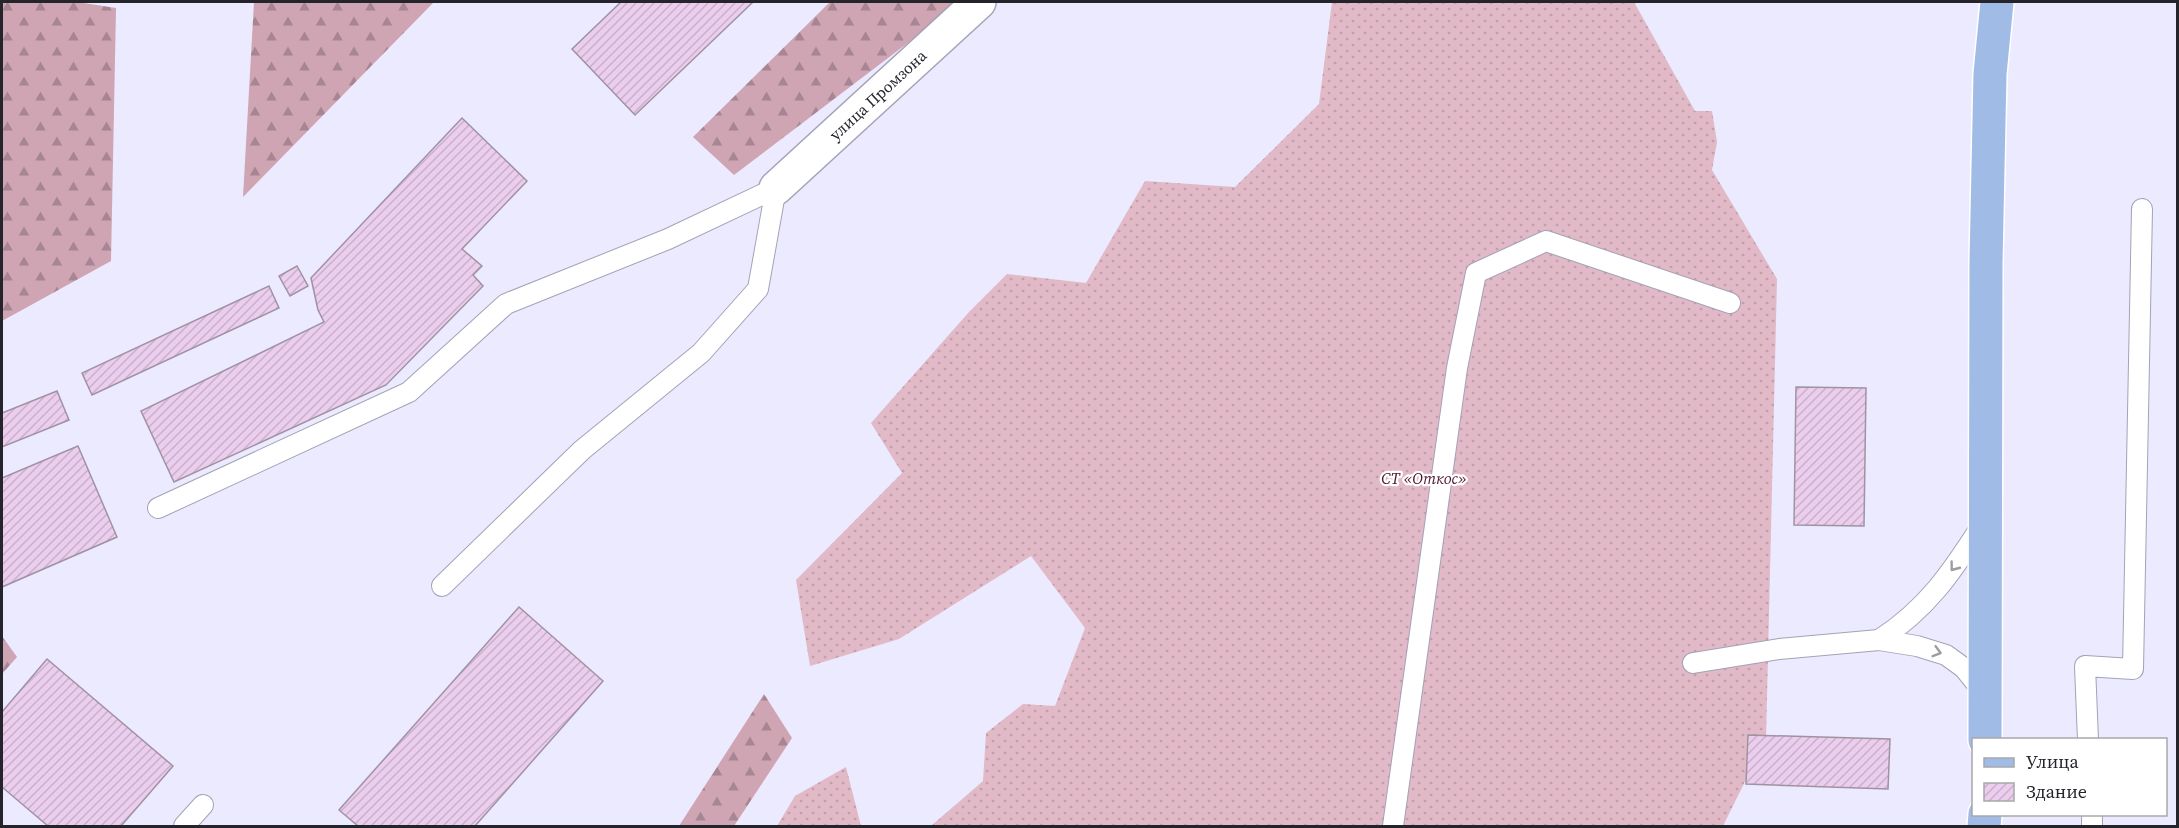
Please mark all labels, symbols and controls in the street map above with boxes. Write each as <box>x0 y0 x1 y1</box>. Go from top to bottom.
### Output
street label: улица Промзона <box>824 44 932 145</box>
park label: СТ «Откос» <box>1381 467 1467 489</box>
one-way arrow <box>1950 561 1961 572</box>
one-way arrow <box>1931 645 1941 657</box>
legend <box>1972 738 2167 816</box>
text: Улица <box>2026 749 2079 774</box>
text: Здание <box>2026 779 2087 804</box>

